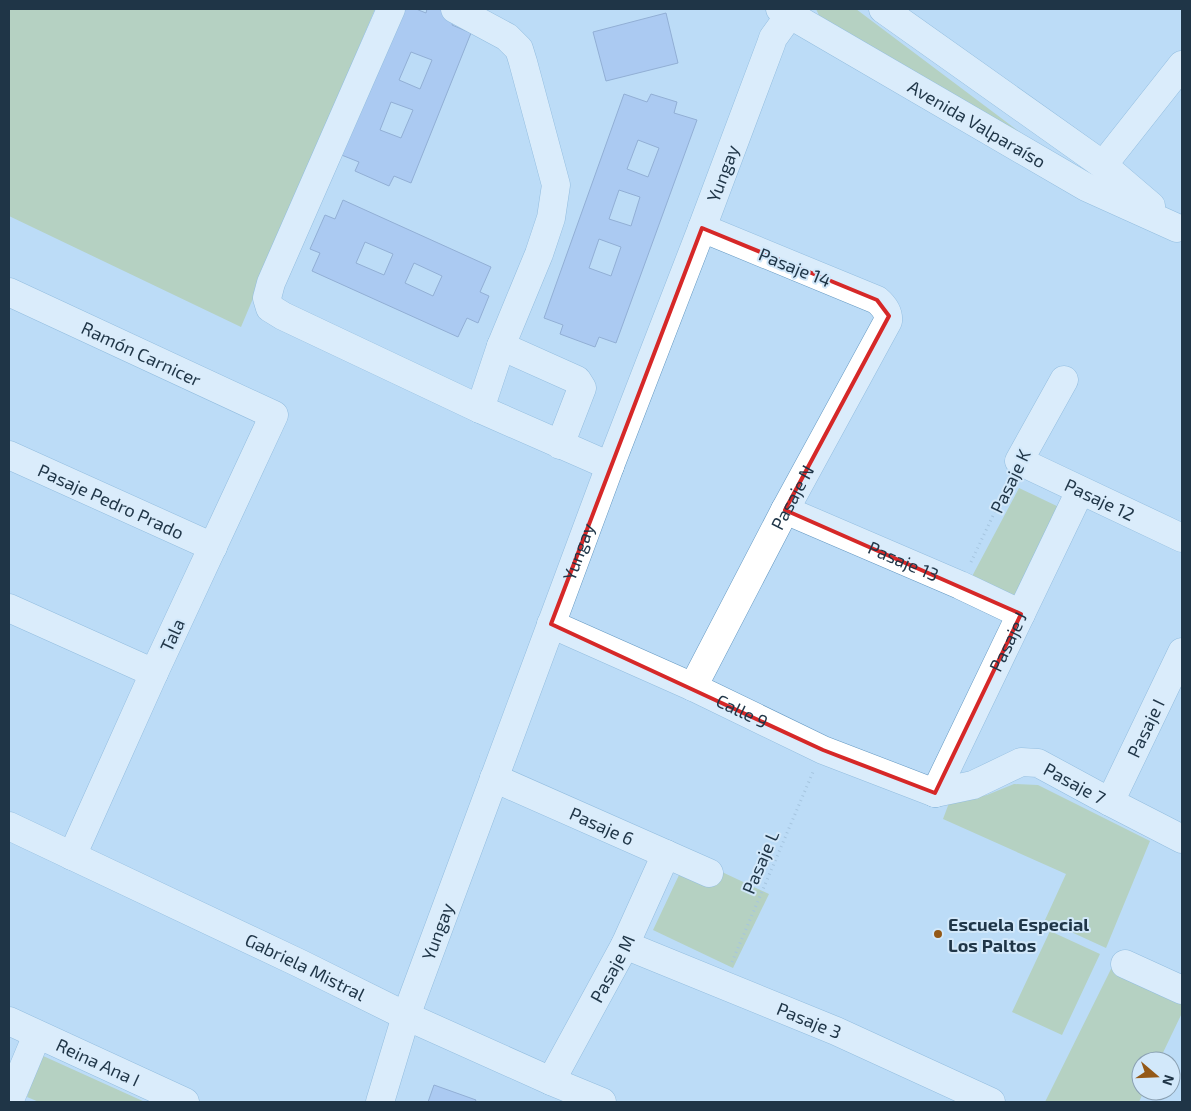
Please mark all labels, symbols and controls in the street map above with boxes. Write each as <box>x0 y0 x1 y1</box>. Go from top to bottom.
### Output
street label: Avenida Valparaíso <box>904 75 1050 172</box>
street label: Yungay <box>702 141 743 205</box>
street label: Pasaje 14 <box>756 243 834 291</box>
street label: Ramón Carnicer <box>78 316 205 391</box>
street label: Pasaje K <box>985 445 1035 517</box>
street label: Pasaje Pedro Prado <box>35 459 188 543</box>
street label: Pasaje N <box>766 461 818 533</box>
street label: Pasaje 12 <box>1061 473 1138 525</box>
street label: Yungay <box>558 520 599 583</box>
street label: Pasaje 13 <box>865 536 942 586</box>
street label: Pasaje J <box>984 608 1031 675</box>
street label: Tala <box>155 615 189 655</box>
street label: Calle 9 <box>713 689 772 733</box>
street label: Pasaje I <box>1122 695 1169 761</box>
street label: Pasaje 7 <box>1040 757 1110 809</box>
street label: Pasaje 6 <box>566 802 637 849</box>
street label: Pasaje L <box>737 827 783 897</box>
street label: Yungay <box>417 899 458 963</box>
place label: Escuela Especial Los Paltos <box>948 913 1089 956</box>
street label: Gabriela Mistral <box>242 928 370 1005</box>
marker: Escuela Especial Los Paltos <box>932 928 944 940</box>
street label: Pasaje M <box>585 931 639 1006</box>
street label: Pasaje 3 <box>774 997 845 1043</box>
street label: Reina Ana I <box>53 1033 143 1091</box>
north arrow <box>1131 1051 1181 1101</box>
text: N <box>1159 1073 1178 1088</box>

